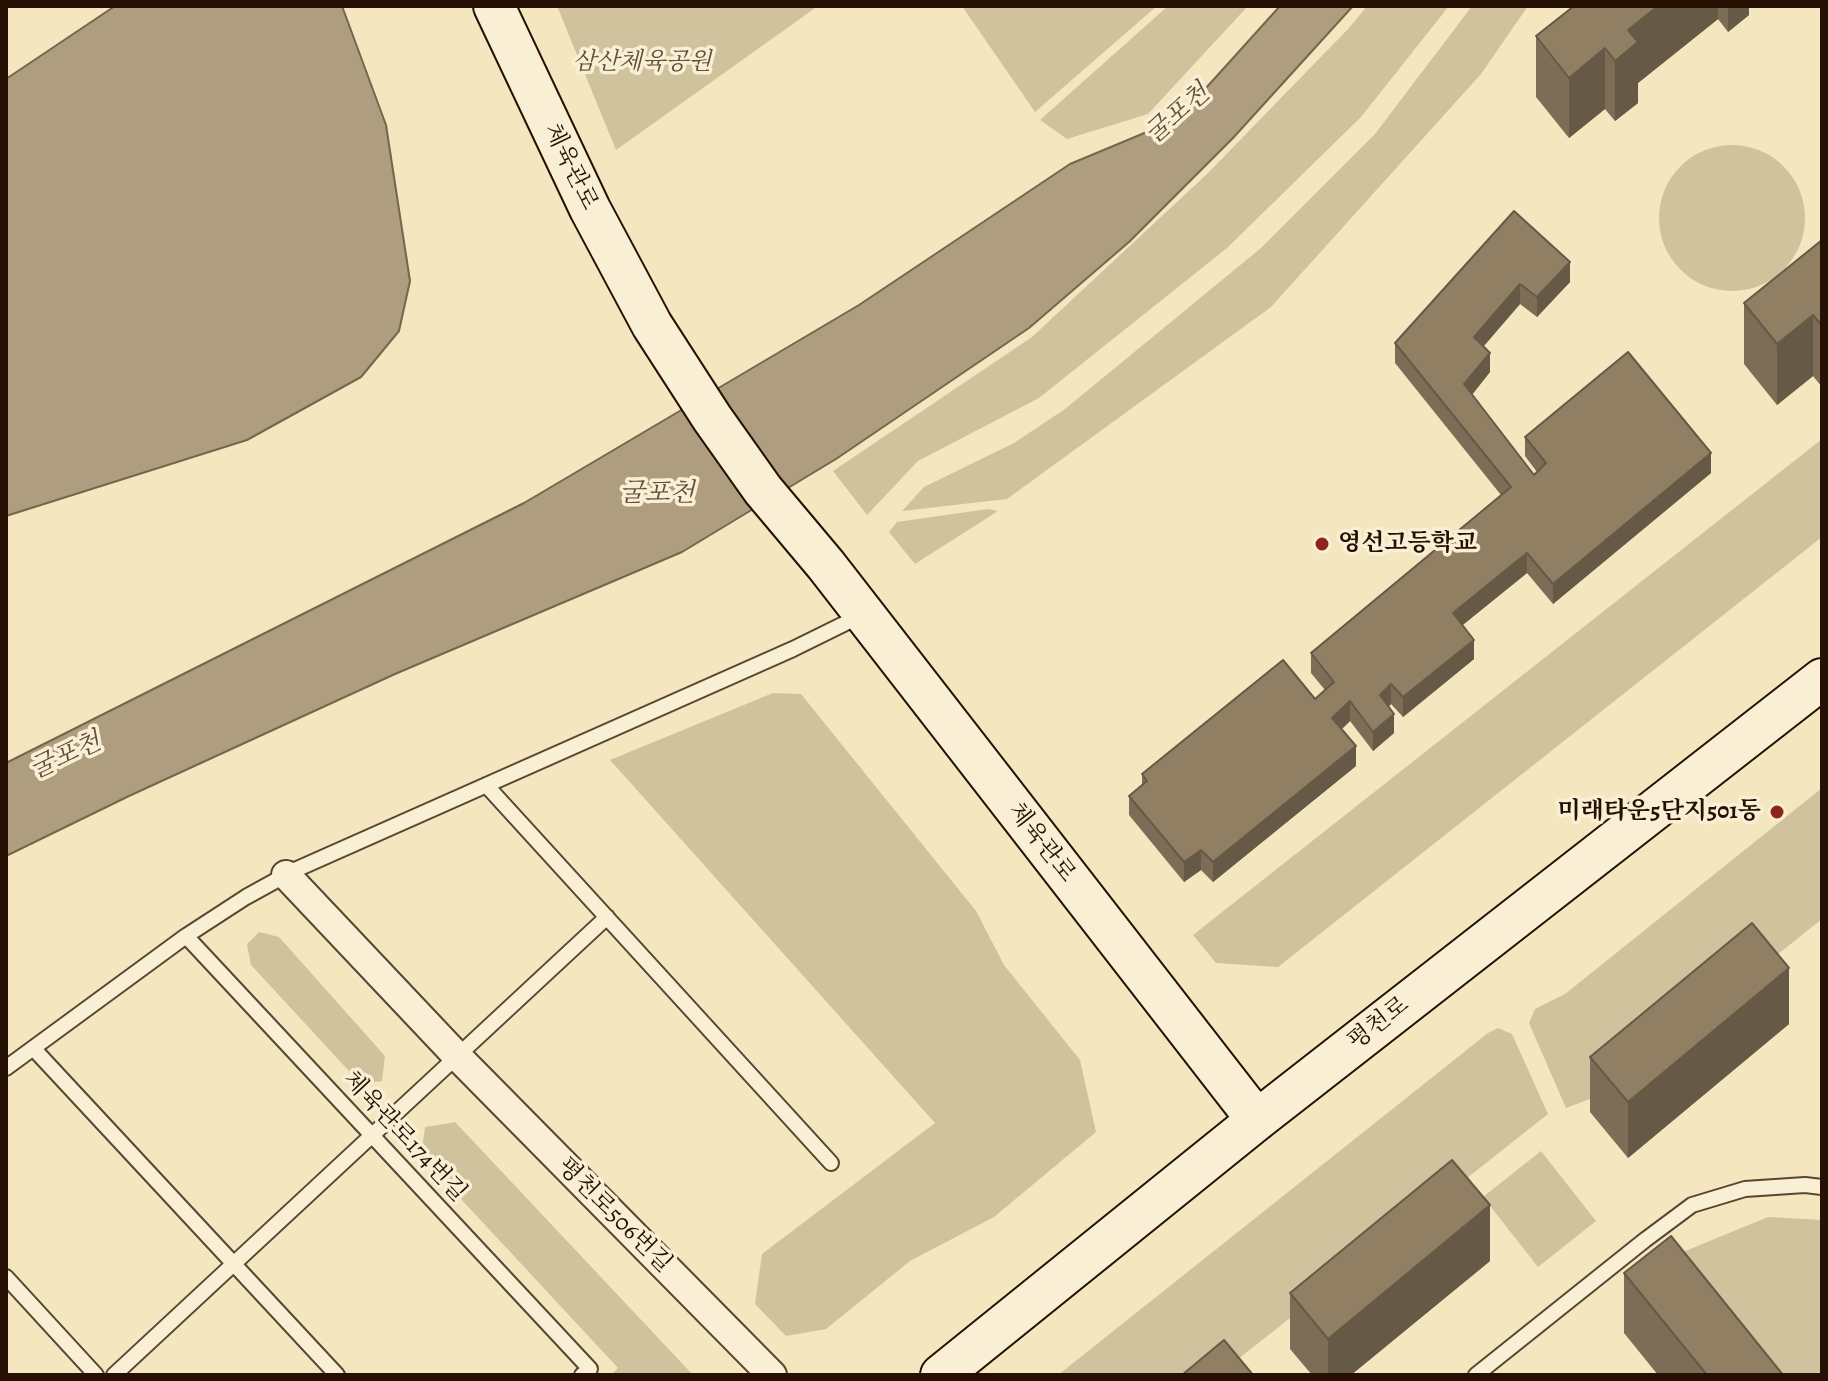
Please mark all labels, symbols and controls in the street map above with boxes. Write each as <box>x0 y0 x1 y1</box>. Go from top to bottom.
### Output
park label: 삼산체육공원 <box>572 49 712 77</box>
water label: 굴포천 <box>1139 79 1217 151</box>
street label: 체육관로 <box>537 119 603 215</box>
water label: 굴포천 <box>619 479 695 511</box>
place label: 영선고등학교 <box>1338 530 1477 558</box>
marker: 영선고등학교 <box>1313 535 1331 553</box>
water label: 굴포천 <box>25 727 107 787</box>
street label: 체육관로 <box>1001 798 1081 888</box>
place label: 미래타운5단지501동 <box>1558 798 1761 826</box>
marker: 미래타운5단지501동 <box>1768 803 1786 821</box>
street label: 평천로 <box>1343 991 1415 1057</box>
street label: 체육관로174번길 <box>336 1066 472 1208</box>
street label: 평천로506번길 <box>551 1153 677 1279</box>

